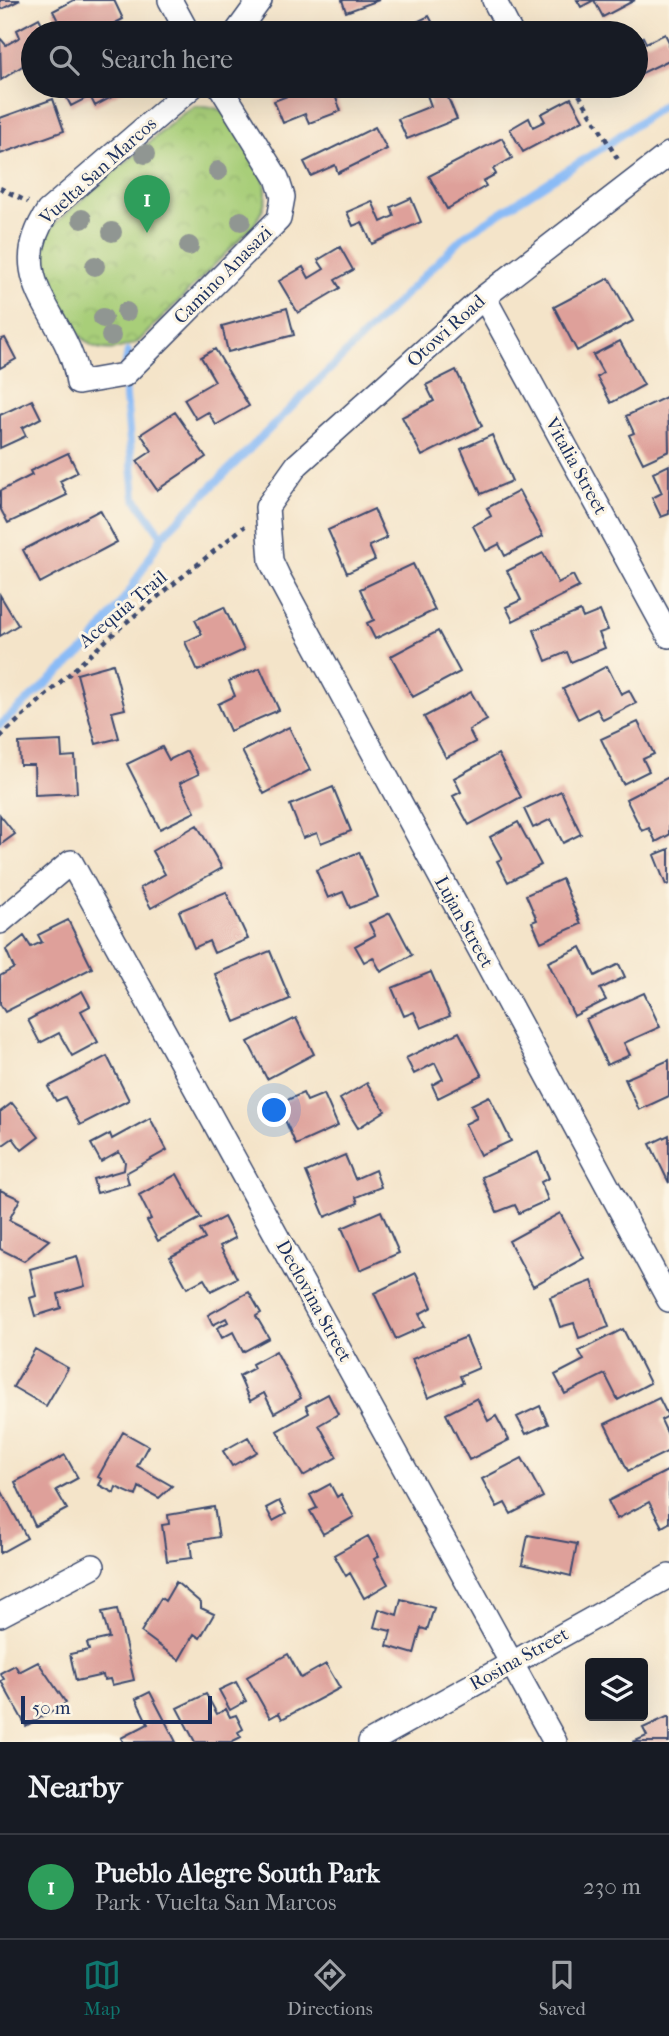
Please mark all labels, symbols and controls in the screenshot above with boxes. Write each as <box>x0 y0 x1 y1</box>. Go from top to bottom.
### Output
search box <box>21 21 648 98</box>
icon: search <box>45 41 83 79</box>
text: Search here <box>101 44 233 75</box>
street label: Vuelta San Marcos <box>34 113 161 230</box>
pin: 1 <box>124 175 170 233</box>
street label: Camino Anasazi <box>169 221 277 329</box>
street label: Otowi Road <box>403 290 490 372</box>
street label: Vitalia Street <box>540 413 612 518</box>
street label: Acequia Trail <box>74 566 172 653</box>
street label: Lujan Street <box>430 872 498 972</box>
your location <box>257 1093 291 1127</box>
street label: Declovina Street <box>271 1236 357 1366</box>
street label: Rosina Street <box>466 1623 573 1695</box>
map controls <box>585 1658 648 1721</box>
button: layers <box>585 1658 648 1721</box>
scale bar <box>21 1693 212 1725</box>
text: 50 m <box>32 1697 71 1719</box>
text: Nearby <box>28 1770 123 1805</box>
text: Pueblo Alegre South Park <box>95 1858 380 1889</box>
text: 1 <box>47 1873 55 1900</box>
text: 230 m <box>583 1873 641 1900</box>
text: Park · Vuelta San Marcos <box>95 1889 336 1916</box>
tab: Map <box>83 1956 121 2020</box>
tab: Directions <box>287 1956 373 2020</box>
tab: Saved <box>539 1956 586 2020</box>

